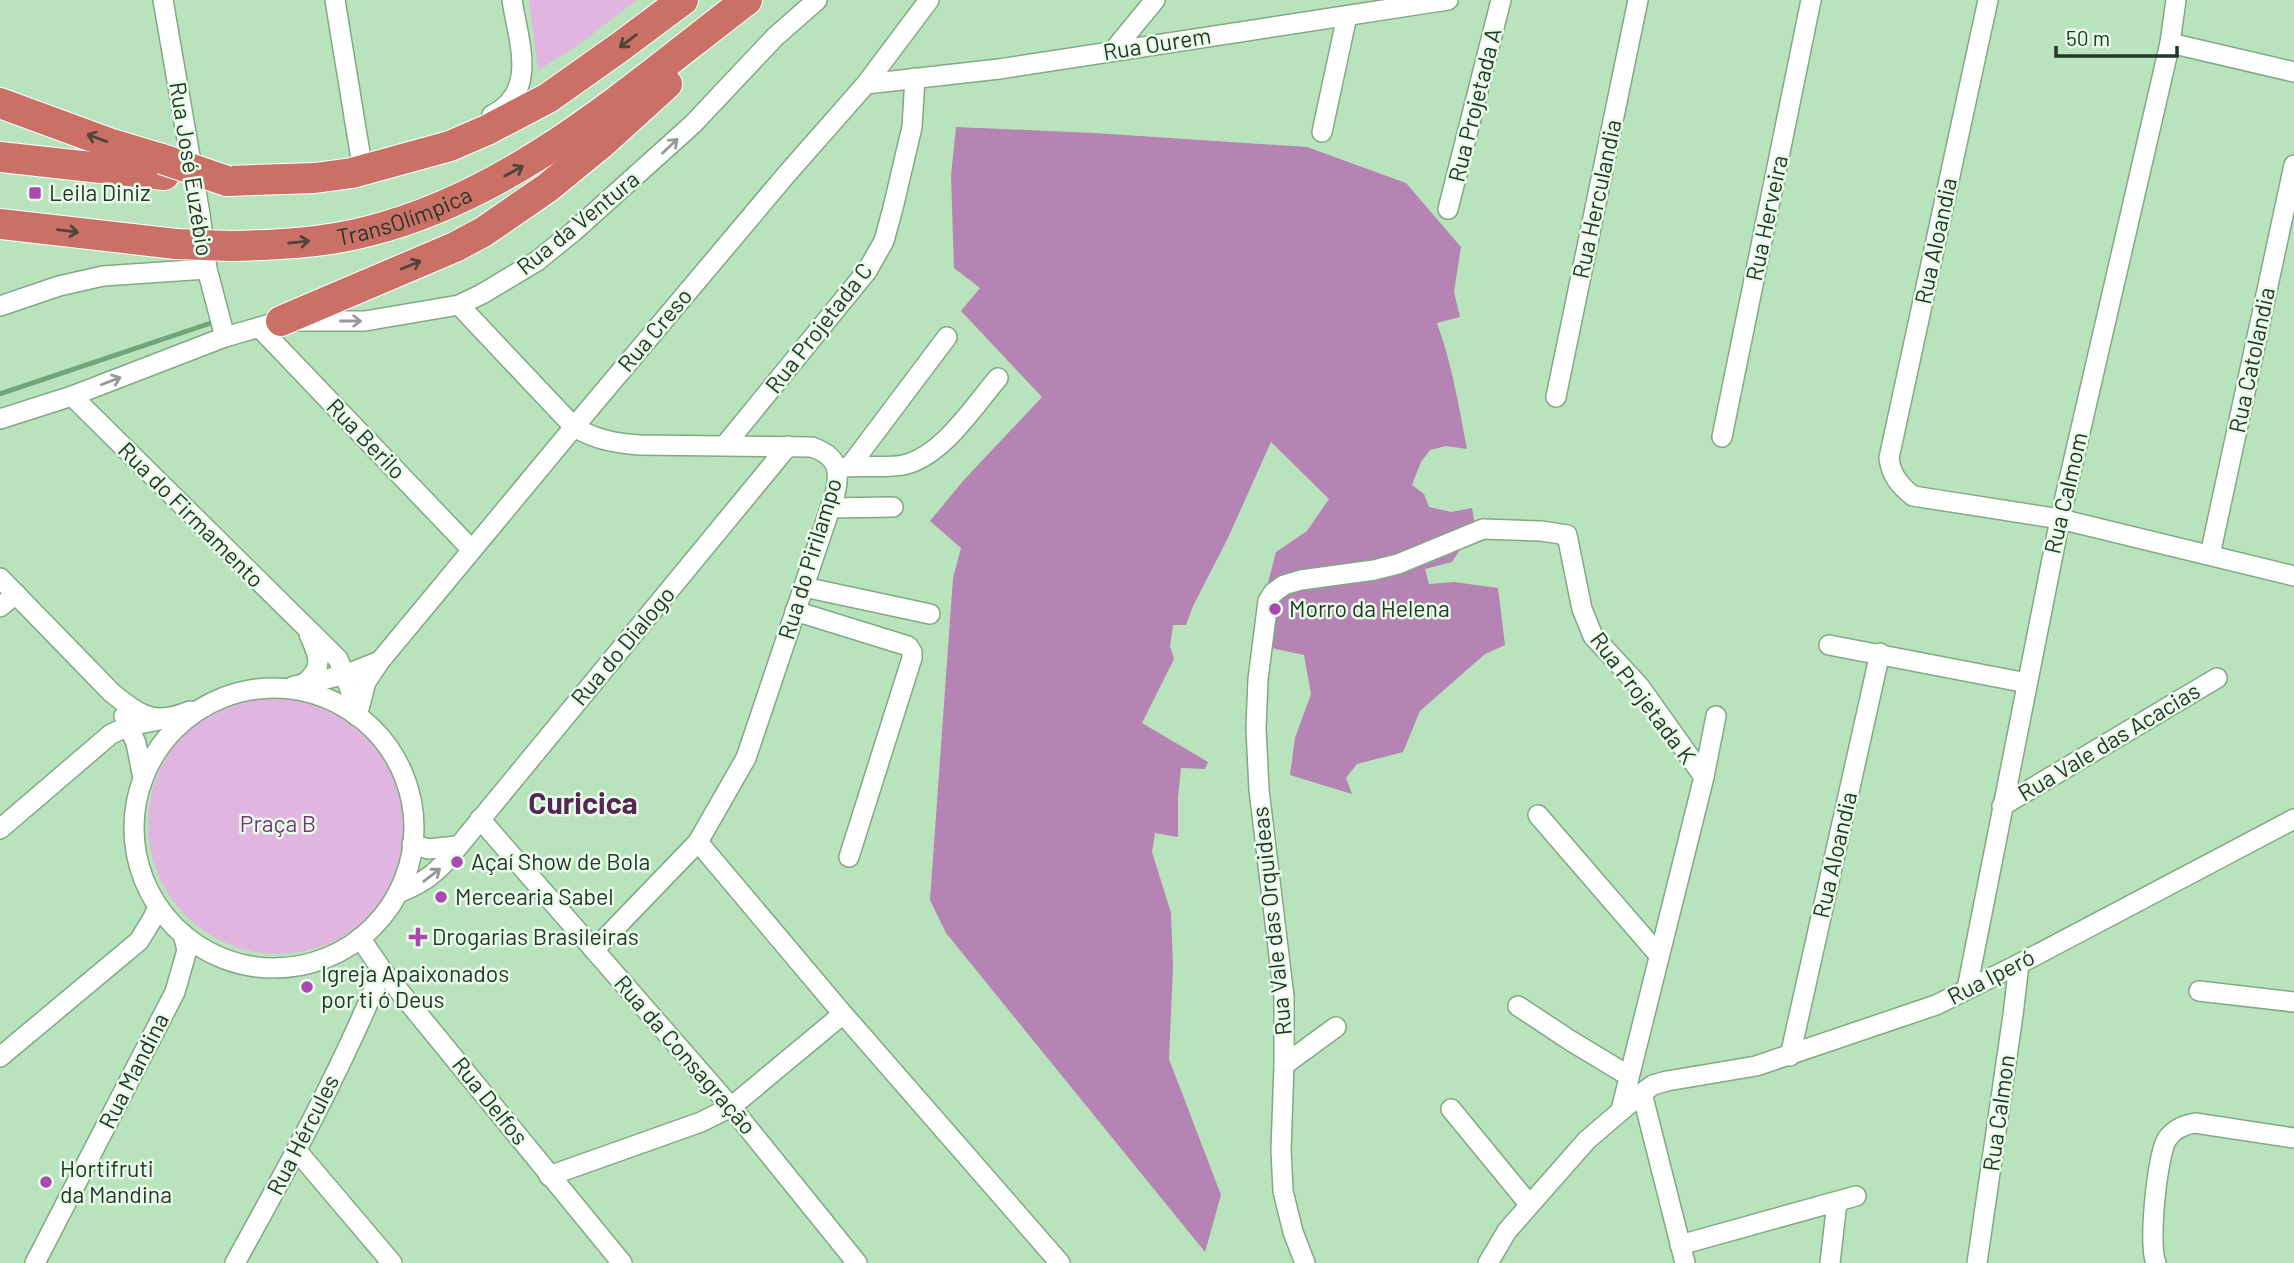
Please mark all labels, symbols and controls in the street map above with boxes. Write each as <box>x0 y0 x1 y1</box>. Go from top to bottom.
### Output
scale bar <box>2056 14 2177 58</box>
street label: Rua Ourem <box>1101 21 1213 65</box>
street label: Rua Projetada A <box>1441 25 1507 185</box>
text: 50 m <box>2066 25 2110 50</box>
one-way arrow <box>619 33 638 48</box>
street label: Rua José Euzébio <box>164 80 220 258</box>
street label: Rua Herculandia <box>1565 117 1627 281</box>
one-way arrow <box>87 131 109 144</box>
one-way arrow <box>661 138 679 154</box>
street label: Rua Herveira <box>1739 152 1793 283</box>
one-way arrow <box>503 164 523 178</box>
street label: Rua da Ventura <box>510 164 644 280</box>
street label: Rua Aloandia <box>1908 175 1962 307</box>
place label: Leila Diniz <box>49 178 150 206</box>
street label: TransOlímpica <box>334 180 476 251</box>
marker: Leila Diniz <box>27 185 43 201</box>
one-way arrow <box>56 225 79 238</box>
one-way arrow <box>288 235 310 248</box>
street label: Rua Projetada C <box>759 257 878 398</box>
one-way arrow <box>400 258 421 271</box>
street label: Rua Creso <box>611 282 697 377</box>
street label: Rua Catolandia <box>2222 284 2280 435</box>
one-way arrow <box>340 314 363 328</box>
one-way arrow <box>99 374 121 387</box>
street label: Rua Berilo <box>321 392 412 485</box>
street label: Rua Calmom <box>2037 429 2093 556</box>
street label: Rua do Firmamento <box>113 436 270 593</box>
street label: Rua do Pirilampo <box>771 475 847 643</box>
street label: Rua do Dialogo <box>564 580 680 711</box>
place label: Morro da Helena <box>1289 594 1450 622</box>
marker: Morro da Helena <box>1267 601 1283 617</box>
street label: Rua Projetada K <box>1585 626 1703 769</box>
street label: Rua Vale das Acacias <box>2013 676 2204 806</box>
district label: Curicica <box>528 784 638 820</box>
street label: Rua Aloandia <box>1806 789 1862 921</box>
street label: Rua Vale das Orquideas <box>1245 805 1297 1037</box>
park label: Praça B <box>240 809 316 837</box>
place label: Açaí Show de Bola <box>471 847 650 875</box>
marker: Açaí Show de Bola <box>449 854 465 870</box>
one-way arrow <box>422 867 440 882</box>
place label: Mercearia Sabel <box>455 882 613 910</box>
marker: Mercearia Sabel <box>433 889 449 905</box>
place label: Drogarias Brasileiras <box>432 922 639 950</box>
marker: Drogarias Brasileiras <box>410 929 426 945</box>
street label: Rua Iperó <box>1942 942 2039 1010</box>
place label: Igreja Apaixonados por ti ó Deus <box>321 959 509 1013</box>
street label: Rua da Consagração <box>609 969 763 1140</box>
marker: Igreja Apaixonados por ti ó Deus <box>299 979 315 995</box>
street label: Rua Mandina <box>92 1008 174 1133</box>
street label: Rua Delfos <box>447 1051 535 1150</box>
street label: Rua Calmon <box>1976 1053 2020 1173</box>
street label: Rua Hércules <box>260 1070 344 1199</box>
place label: Hortifruti da Mandina <box>60 1154 172 1208</box>
marker: Hortifruti da Mandina <box>38 1174 54 1190</box>

